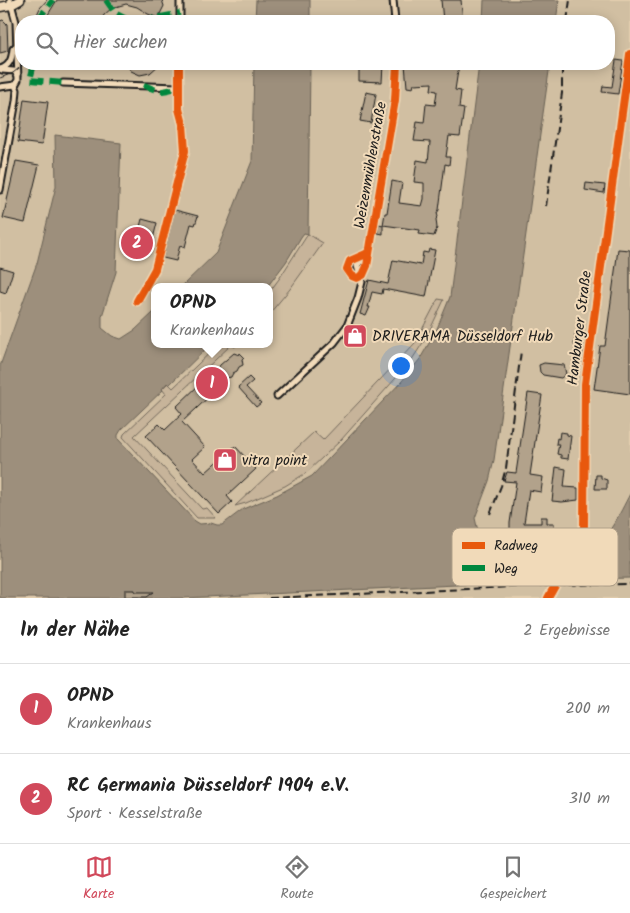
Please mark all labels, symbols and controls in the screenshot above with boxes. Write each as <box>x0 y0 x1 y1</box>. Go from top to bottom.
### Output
search box <box>15 15 615 70</box>
text: Hier suchen <box>73 28 167 58</box>
icon: search <box>33 29 61 57</box>
street label: Weizenmühlenstraße <box>348 99 394 231</box>
pin: 2 <box>121 224 153 262</box>
street label: Hamburger Straße <box>561 269 599 387</box>
popup <box>151 283 273 348</box>
text: OPND <box>170 288 217 318</box>
text: Krankenhaus <box>170 318 254 343</box>
shop icon: DRIVERAMA Düsseldorf Hub <box>342 323 368 349</box>
place label: DRIVERAMA Düsseldorf Hub <box>372 325 553 349</box>
your location <box>388 353 414 379</box>
pin: 1 <box>196 364 228 402</box>
shop icon: vitra point <box>212 447 238 473</box>
place label: vitra point <box>242 449 307 473</box>
legend <box>452 528 618 586</box>
text: Radweg <box>494 535 538 557</box>
text: Weg <box>494 558 518 580</box>
text: In der Nähe <box>20 614 130 647</box>
text: 2 Ergebnisse <box>523 618 610 643</box>
text: OPND <box>67 681 114 711</box>
text: 1 <box>34 696 38 721</box>
text: 200 m <box>566 696 610 721</box>
text: Krankenhaus <box>67 711 152 736</box>
text: RC Germania Düsseldorf 1904 e.V. <box>67 771 349 801</box>
text: 2 <box>31 786 41 811</box>
text: 310 m <box>569 786 610 811</box>
text: Sport · Kesselstraße <box>67 801 202 826</box>
tab: Karte <box>83 853 114 905</box>
tab: Route <box>280 853 313 905</box>
tab: Gespeichert <box>480 853 547 905</box>

